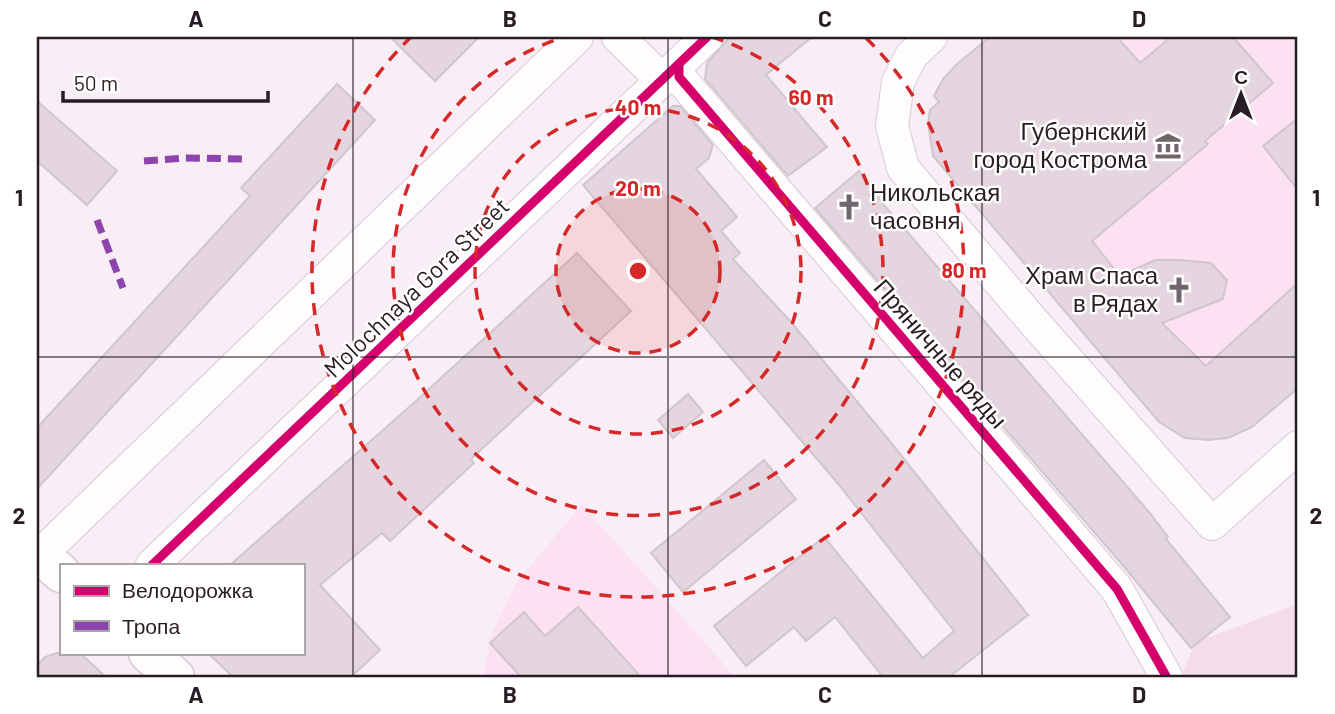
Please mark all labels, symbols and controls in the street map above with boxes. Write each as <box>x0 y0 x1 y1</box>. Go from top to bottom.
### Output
text: A <box>188 4 204 32</box>
text: B <box>503 4 517 32</box>
text: C <box>818 4 832 32</box>
text: D <box>1132 4 1146 32</box>
scale bar <box>63 60 268 104</box>
north arrow <box>1206 60 1276 130</box>
text: С <box>1234 65 1248 88</box>
text: 50 m <box>74 70 118 95</box>
text: 60 m <box>789 84 833 109</box>
text: 40 m <box>615 94 661 119</box>
place label: Губернский город Кострома <box>974 116 1148 173</box>
museum icon: Губернский город Кострома <box>1153 131 1183 161</box>
text: 20 m <box>615 175 661 200</box>
place label: Никольская часовня <box>870 177 1000 234</box>
text: 1 <box>15 183 23 211</box>
text: 1 <box>1312 183 1320 211</box>
street label: Molochnaya Gora Street <box>317 191 515 383</box>
church icon: Никольская часовня <box>834 192 864 222</box>
text: 80 m <box>941 257 987 282</box>
centre of rings <box>626 259 650 283</box>
place label: Храм Спаса в Рядах <box>1025 260 1159 317</box>
street label: Пряничные ряды <box>868 272 1014 434</box>
church icon: Храм Спаса в Рядах <box>1164 275 1194 305</box>
text: 2 <box>13 501 25 529</box>
text: 2 <box>1310 501 1322 529</box>
legend <box>60 564 304 654</box>
text: Велодорожка <box>122 577 253 602</box>
text: Тропа <box>122 613 180 638</box>
text: A <box>188 680 204 708</box>
text: B <box>503 680 517 708</box>
text: C <box>818 680 832 708</box>
text: D <box>1132 680 1146 708</box>

